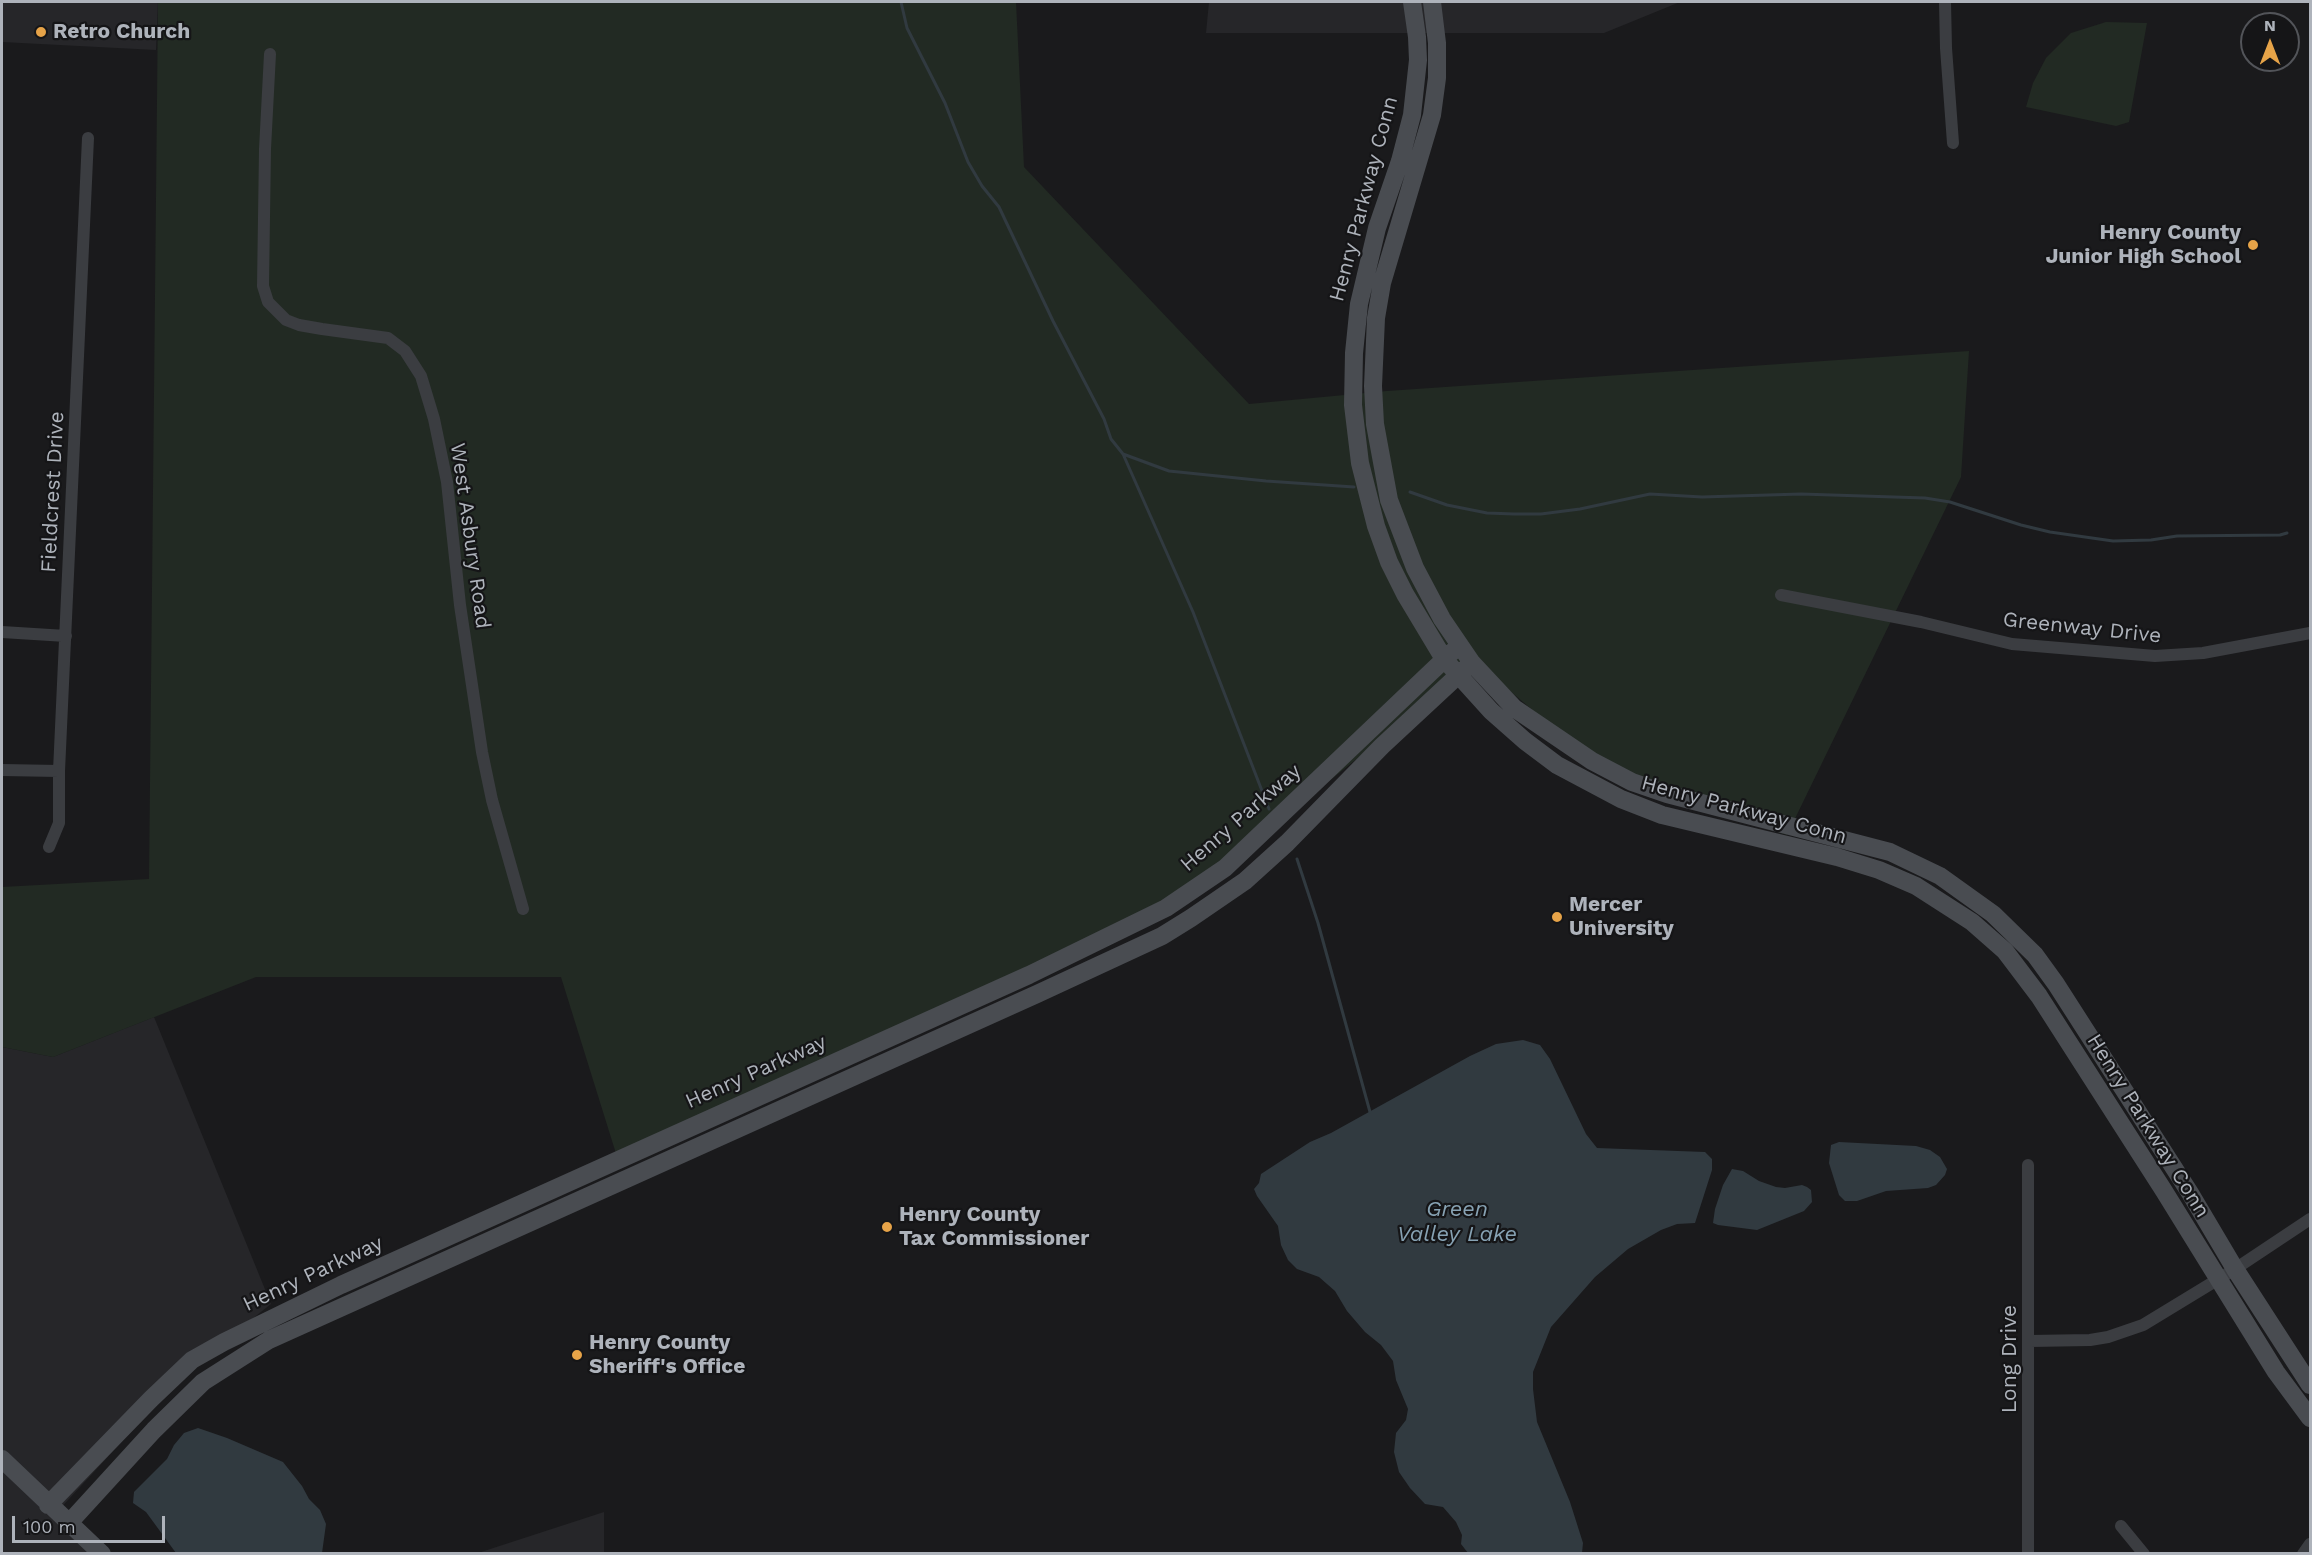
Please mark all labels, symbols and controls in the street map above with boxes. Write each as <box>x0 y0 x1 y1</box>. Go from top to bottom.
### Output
north arrow <box>2240 12 2300 72</box>
text: N <box>2264 16 2276 35</box>
place label: Retro Church <box>53 19 190 45</box>
marker: Retro Church <box>34 25 48 39</box>
street label: Henry Parkway Conn <box>1324 93 1404 305</box>
place label: Henry County Junior High School <box>2045 220 2241 270</box>
marker: Henry County Junior High School <box>2246 238 2260 252</box>
street label: Fieldcrest Drive <box>36 411 70 573</box>
street label: West Asbury Road <box>444 441 496 631</box>
street label: Greenway Drive <box>2001 607 2163 649</box>
street label: Henry Parkway <box>1176 759 1306 877</box>
street label: Henry Parkway Conn <box>1638 770 1850 850</box>
place label: Mercer University <box>1569 892 1674 942</box>
marker: Mercer University <box>1550 910 1564 924</box>
street label: Henry Parkway <box>682 1030 830 1114</box>
street label: Henry Parkway Conn <box>2081 1030 2215 1222</box>
water label: Green Valley Lake <box>1397 1197 1517 1248</box>
place label: Henry County Tax Commissioner <box>899 1202 1089 1252</box>
marker: Henry County Tax Commissioner <box>880 1220 894 1234</box>
street label: Henry Parkway <box>239 1231 387 1317</box>
street label: Long Drive <box>1997 1305 2023 1413</box>
place label: Henry County Sheriff's Office <box>589 1330 745 1380</box>
marker: Henry County Sheriff's Office <box>570 1348 584 1362</box>
scale bar <box>15 1504 168 1542</box>
text: 100 m <box>23 1516 76 1537</box>

